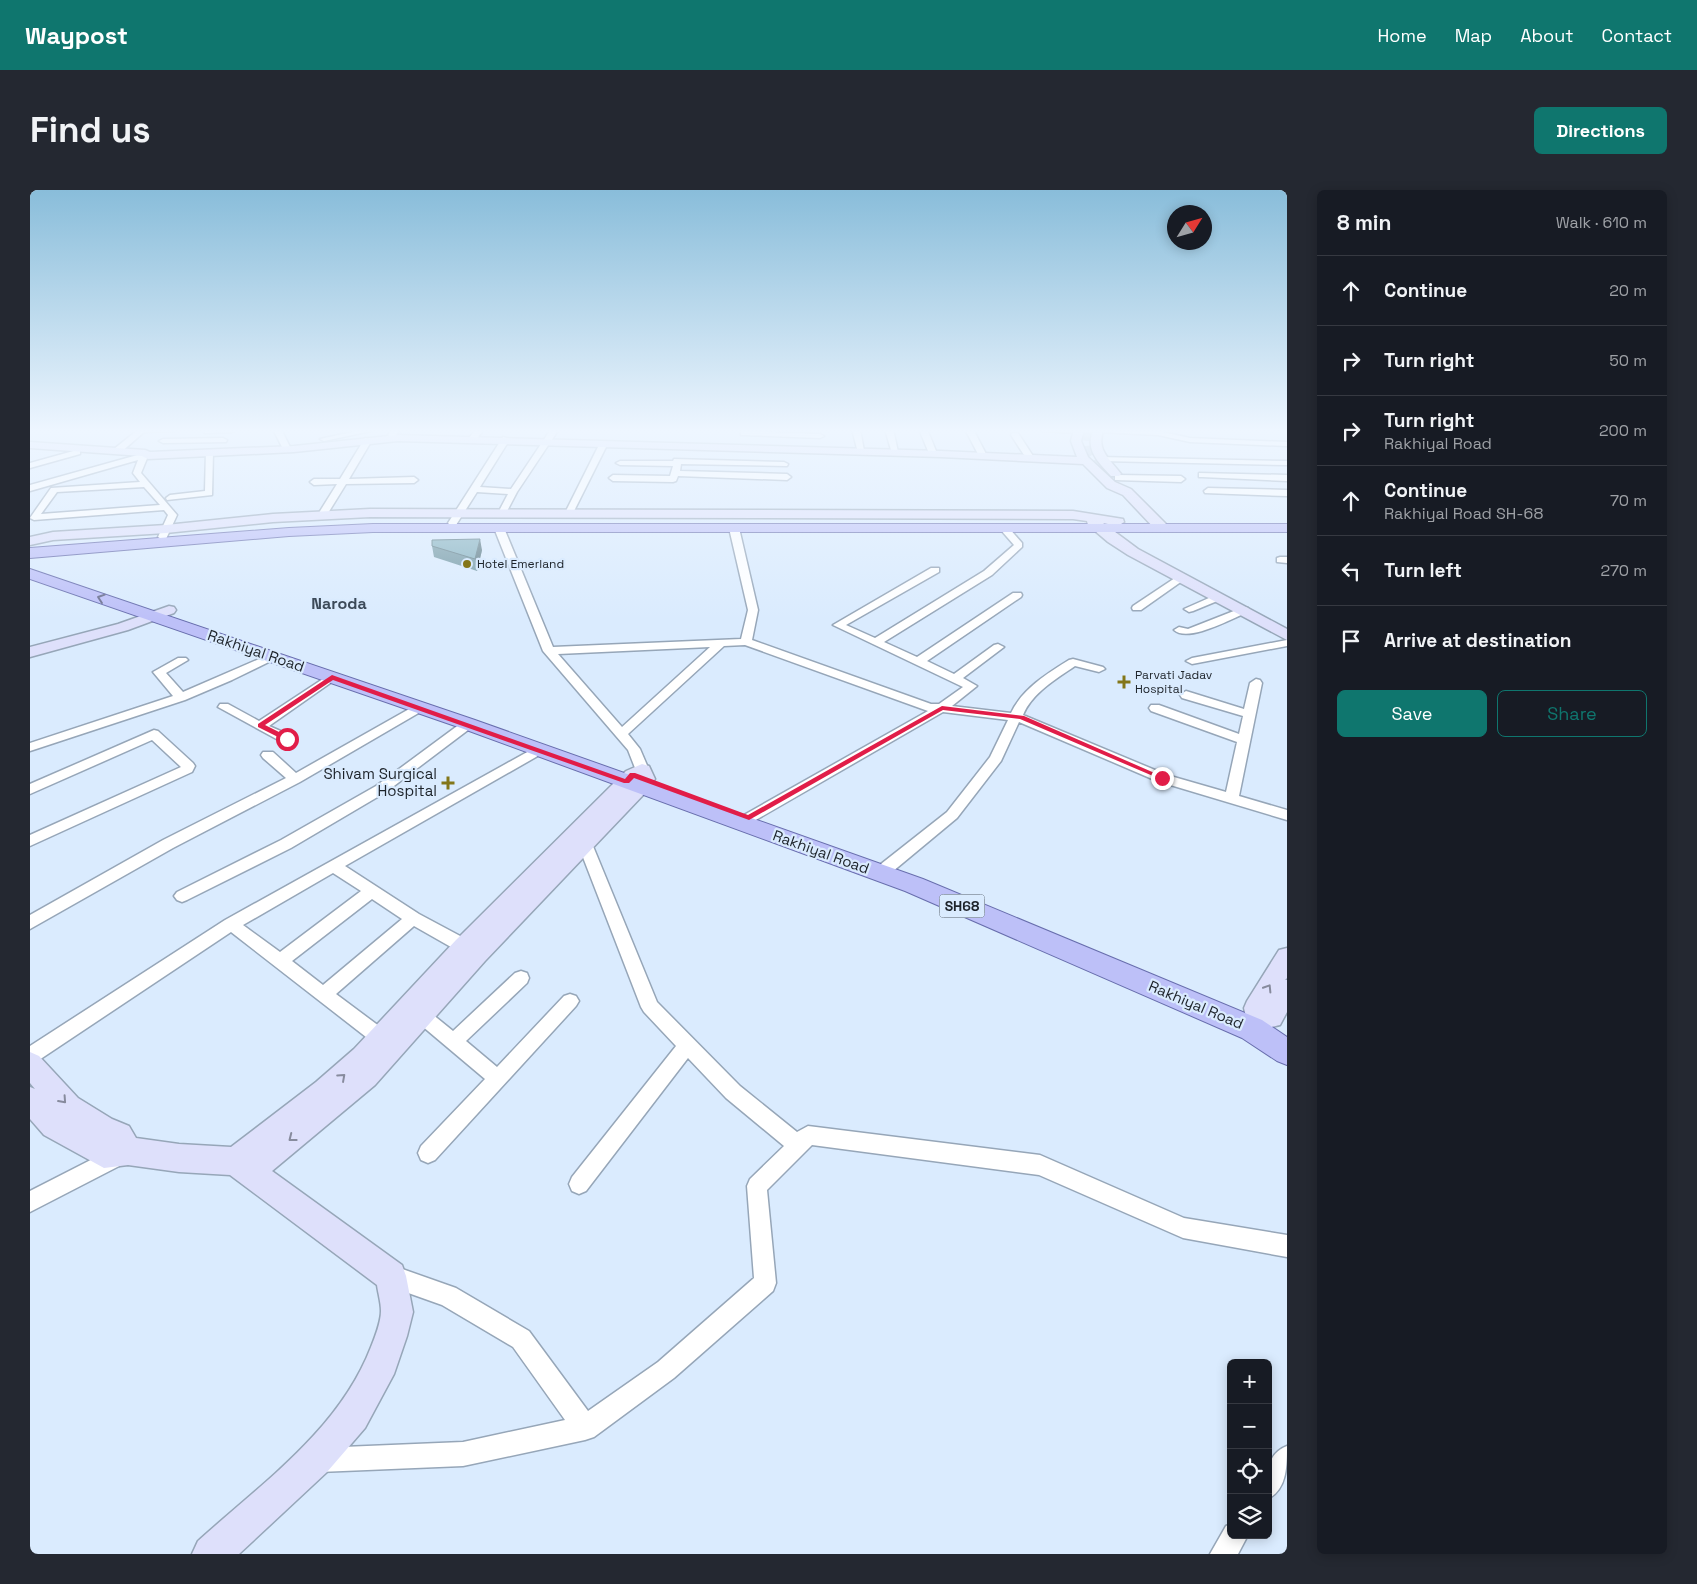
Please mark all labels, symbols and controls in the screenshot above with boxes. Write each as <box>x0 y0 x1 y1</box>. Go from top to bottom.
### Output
text: Waypost <box>25 20 128 51</box>
text: Home <box>1378 24 1427 47</box>
text: Map <box>1455 24 1492 47</box>
text: About <box>1520 24 1574 47</box>
text: Contact <box>1602 24 1672 47</box>
button: Directions <box>1534 107 1667 154</box>
text: Find us <box>30 108 151 152</box>
north arrow <box>1167 205 1212 250</box>
text: 8 min <box>1337 209 1391 236</box>
text: Walk · 610 m <box>1556 212 1647 233</box>
icon: ahead <box>1337 277 1365 305</box>
text: Continue <box>1384 278 1467 303</box>
text: 20 m <box>1609 280 1647 301</box>
icon: right <box>1337 347 1365 375</box>
text: Turn right <box>1384 348 1474 373</box>
text: 50 m <box>1609 350 1647 371</box>
text: Turn right <box>1384 408 1474 433</box>
icon: right <box>1337 417 1365 445</box>
text: 200 m <box>1599 420 1647 441</box>
text: Rakhiyal Road <box>1384 433 1492 454</box>
text: Continue <box>1384 478 1467 503</box>
icon: ahead <box>1337 487 1365 515</box>
text: 70 m <box>1610 490 1647 511</box>
text: Rakhiyal Road SH-68 <box>1384 503 1543 524</box>
place label: Hotel Emerland <box>477 556 564 572</box>
icon: left <box>1337 557 1365 585</box>
marker: Hotel Emerland <box>461 558 473 570</box>
text: Turn left <box>1384 558 1462 583</box>
text: 270 m <box>1600 560 1647 581</box>
district label: Naroda <box>311 593 367 614</box>
one-way arrow <box>98 594 106 604</box>
street label: Rakhiyal Road <box>205 625 307 676</box>
icon: arrive <box>1337 627 1365 655</box>
text: Arrive at destination <box>1384 628 1572 653</box>
place label: Parvati Jadav Hospital <box>1135 667 1213 697</box>
marker: Parvati Jadav Hospital <box>1117 675 1131 689</box>
button: Save <box>1337 690 1487 737</box>
button: Share <box>1497 690 1647 737</box>
route start <box>276 728 299 751</box>
place label: Shivam Surgical Hospital <box>323 764 437 800</box>
route end <box>1151 767 1174 790</box>
marker: Shivam Surgical Hospital <box>441 776 455 790</box>
street label: Rakhiyal Road <box>770 825 872 878</box>
road number: SH68 <box>940 894 984 918</box>
street label: Rakhiyal Road <box>1146 976 1246 1033</box>
one-way arrow <box>1262 984 1272 993</box>
one-way arrow <box>337 1074 346 1083</box>
one-way arrow <box>57 1095 66 1104</box>
one-way arrow <box>289 1132 298 1140</box>
map controls <box>1227 1359 1272 1539</box>
button: + <box>1227 1359 1272 1404</box>
button: − <box>1227 1404 1272 1449</box>
button: locate <box>1227 1449 1272 1494</box>
button: layers <box>1227 1494 1272 1539</box>

